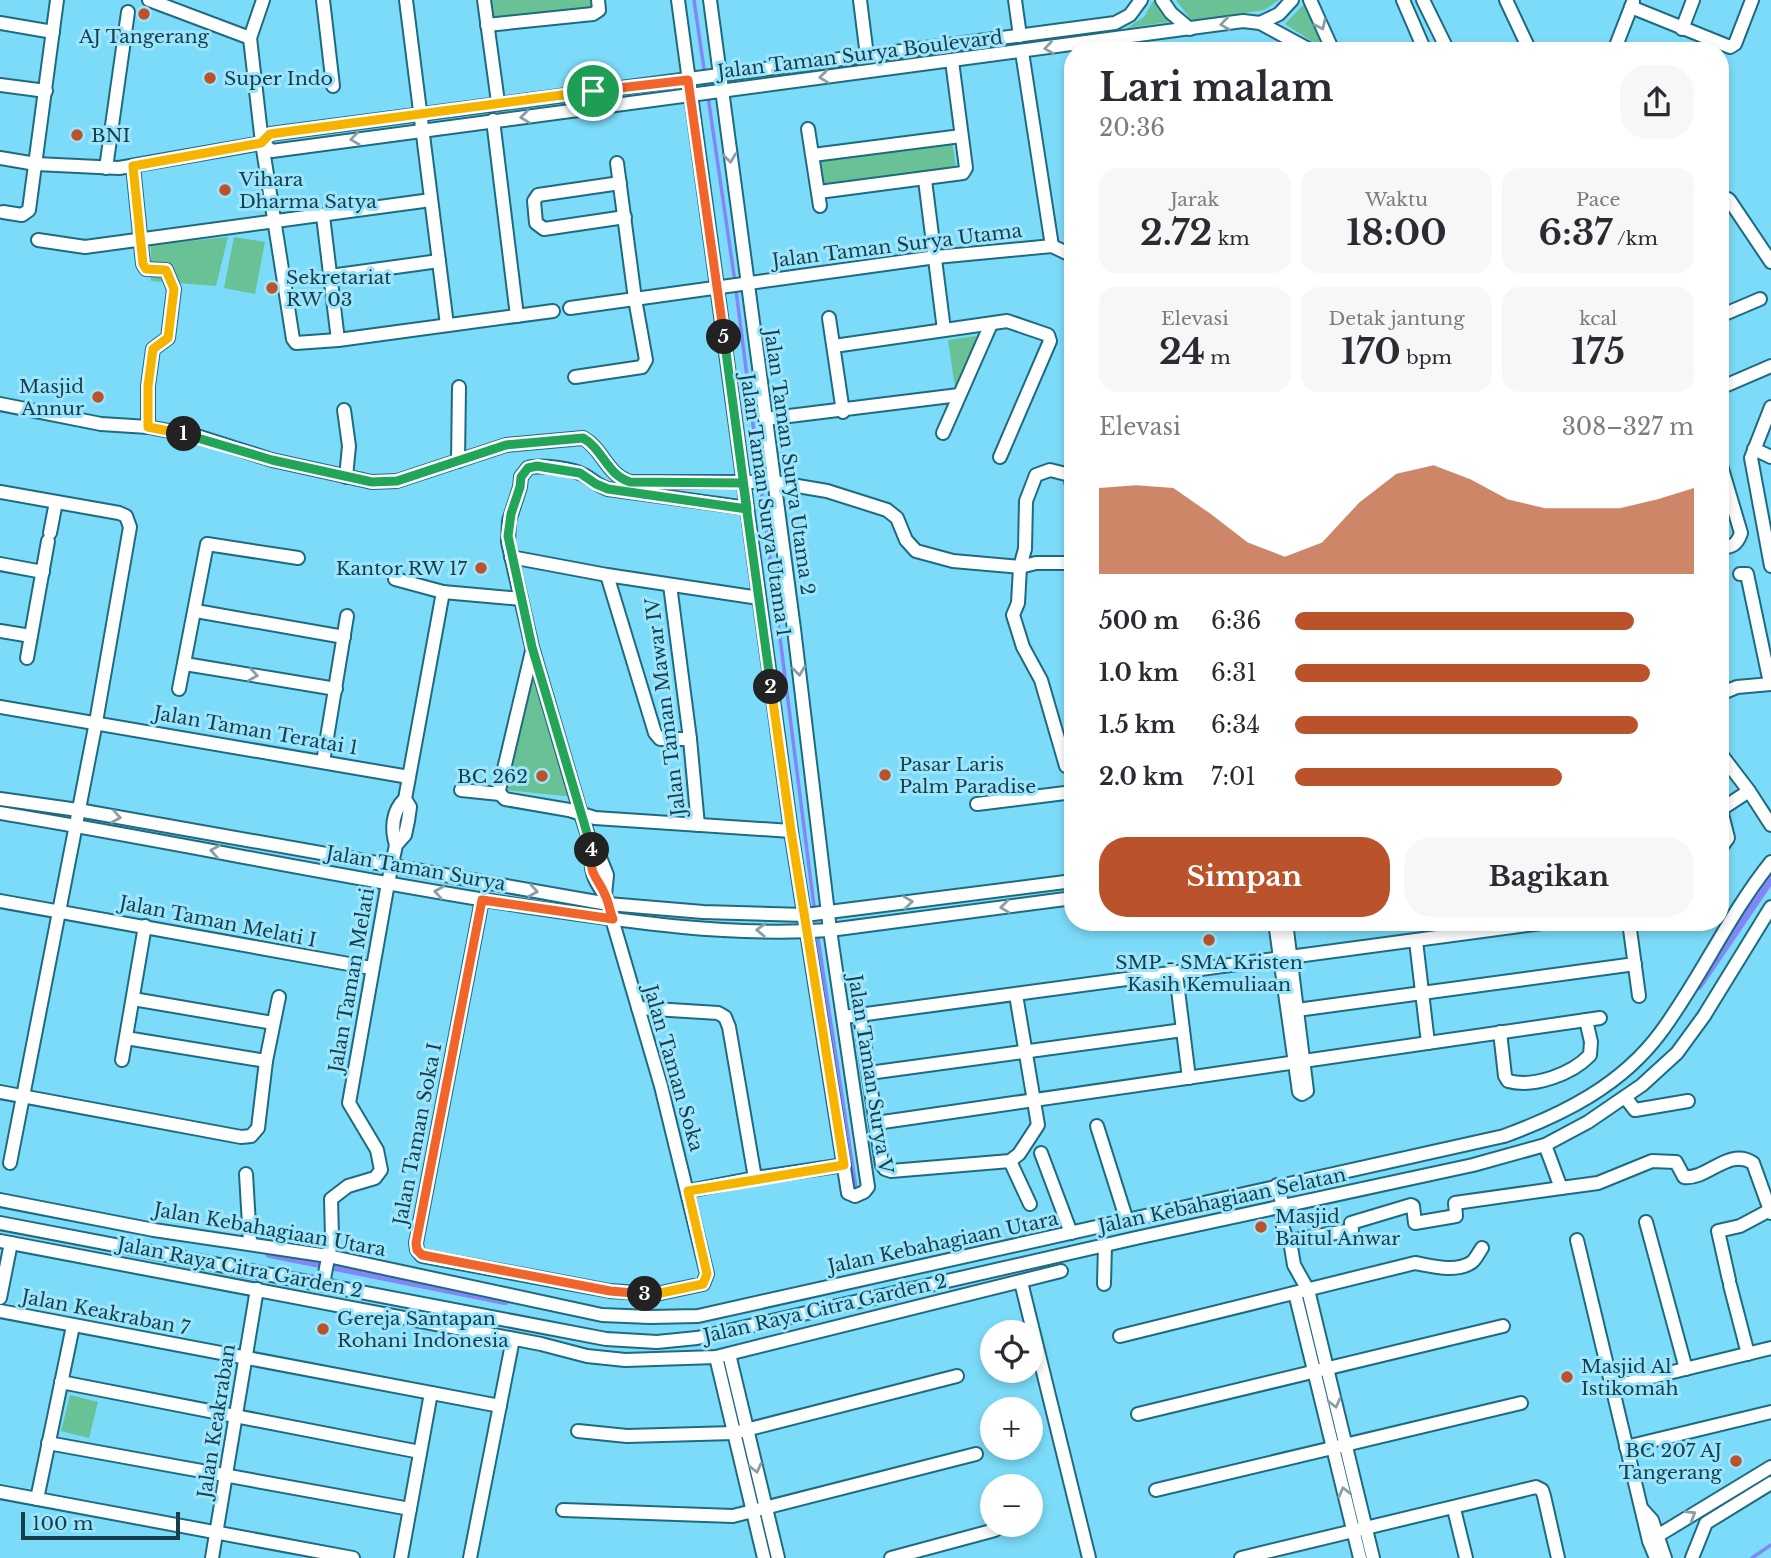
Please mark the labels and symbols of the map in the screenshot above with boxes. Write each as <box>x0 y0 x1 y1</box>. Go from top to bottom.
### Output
marker: AJ Tangerang <box>136 6 152 22</box>
one-way arrow <box>1219 16 1231 31</box>
one-way arrow <box>1313 18 1327 31</box>
place label: AJ Tangerang <box>78 25 210 48</box>
street label: Jalan Taman Surya Boulevard <box>713 26 1004 84</box>
one-way arrow <box>1044 40 1055 55</box>
pin <box>563 61 623 121</box>
place label: Super Indo <box>224 67 333 90</box>
marker: Super Indo <box>202 70 218 86</box>
one-way arrow <box>818 70 830 85</box>
one-way arrow <box>520 109 531 124</box>
place label: BNI <box>91 124 131 147</box>
marker: BNI <box>69 127 85 143</box>
one-way arrow <box>349 131 361 146</box>
one-way arrow <box>722 152 737 164</box>
place label: Vihara Dharma Satya <box>238 168 377 213</box>
marker: Vihara Dharma Satya <box>217 182 233 198</box>
street label: Jalan Taman Surya Utama <box>768 219 1024 273</box>
place label: Sekretariat RW 03 <box>286 266 392 311</box>
marker: Sekretariat RW 03 <box>264 280 280 296</box>
pin: 5 <box>706 320 742 354</box>
street label: Jalan Taman Surya Utama 2 <box>759 325 820 597</box>
street label: Jalan Taman Surya Utama 1 <box>735 369 795 638</box>
place label: Masjid Annur <box>19 375 84 420</box>
marker: Masjid Annur <box>90 389 106 405</box>
pin: 1 <box>166 416 202 452</box>
place label: Kantor RW 17 <box>336 557 467 580</box>
marker: Kantor RW 17 <box>473 560 489 576</box>
street label: Jalan Taman Mawar IV <box>641 596 691 820</box>
one-way arrow <box>791 665 806 677</box>
one-way arrow <box>247 667 259 682</box>
pin: 2 <box>754 670 788 704</box>
street label: Jalan Taman Teratai 1 <box>149 701 360 760</box>
place label: Pasar Laris Palm Paradise <box>899 753 1036 798</box>
place label: BC 262 <box>457 765 528 788</box>
marker: Pasar Laris Palm Paradise <box>877 767 893 783</box>
marker: BC 262 <box>534 768 550 784</box>
one-way arrow <box>110 809 122 824</box>
pin: 4 <box>574 832 610 868</box>
street label: Jalan Taman Surya <box>321 841 508 896</box>
one-way arrow <box>209 844 221 859</box>
one-way arrow <box>527 883 539 898</box>
one-way arrow <box>433 885 444 900</box>
street label: Jalan Taman Melati <box>323 886 379 1077</box>
street label: Jalan Taman Melati I <box>115 891 318 952</box>
one-way arrow <box>902 895 914 910</box>
one-way arrow <box>999 899 1011 914</box>
one-way arrow <box>756 923 767 938</box>
marker: SMP - SMA Kristen Kasih Kemuliaan <box>1201 932 1217 948</box>
place label: SMP - SMA Kristen Kasih Kemuliaan <box>1115 951 1303 996</box>
street label: Jalan Taman Surya V <box>843 970 898 1176</box>
street label: Jalan Taman Soka <box>638 979 708 1155</box>
street label: Jalan Taman Soka I <box>388 1041 446 1230</box>
street label: Jalan Kebahagiaan Selatan <box>1093 1163 1348 1239</box>
street label: Jalan Kebahagiaan Utara <box>149 1197 388 1261</box>
place label: Masjid Baitul Anwar <box>1275 1205 1400 1250</box>
street label: Jalan Kebahagiaan Utara <box>823 1207 1061 1279</box>
marker: Masjid Baitul Anwar <box>1253 1219 1269 1235</box>
street label: Jalan Raya Citra Garden 2 <box>113 1232 364 1303</box>
street label: Jalan Raya Citra Garden 2 <box>698 1269 949 1348</box>
pin: 3 <box>628 1276 662 1312</box>
street label: Jalan Keakraban 7 <box>17 1284 192 1340</box>
place label: Gereja Santapan Rohani Indonesia <box>337 1307 509 1352</box>
marker: Gereja Santapan Rohani Indonesia <box>315 1321 331 1337</box>
street label: Jalan Keakraban <box>192 1342 240 1503</box>
place label: Masjid Al Istikomah <box>1581 1355 1679 1400</box>
marker: Masjid Al Istikomah <box>1559 1369 1575 1385</box>
one-way arrow <box>1327 1397 1341 1409</box>
place label: BC 207 AJ Tangerang <box>1619 1439 1723 1484</box>
marker: BC 207 AJ Tangerang <box>1728 1453 1744 1469</box>
one-way arrow <box>748 1462 762 1474</box>
one-way arrow <box>1338 1486 1352 1498</box>
scale bar <box>21 1509 180 1541</box>
one-way arrow <box>1684 1510 1697 1523</box>

